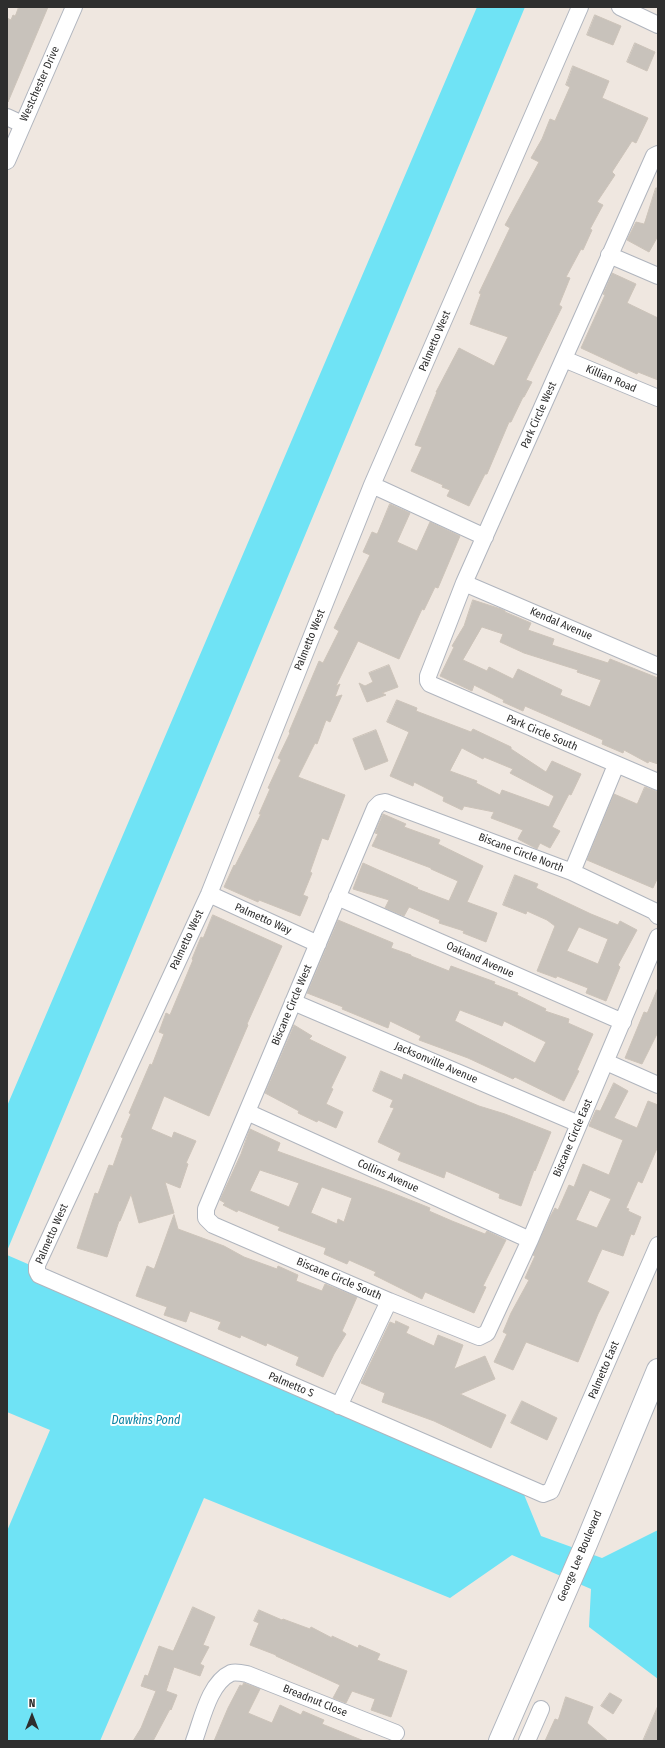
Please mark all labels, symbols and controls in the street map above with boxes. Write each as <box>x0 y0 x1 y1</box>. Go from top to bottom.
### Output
street label: Westchester Drive <box>18 44 62 124</box>
street label: Palmetto West <box>416 309 454 373</box>
street label: Killian Road <box>584 362 638 396</box>
street label: Park Circle West <box>518 380 560 450</box>
street label: Kendal Avenue <box>528 605 594 643</box>
street label: Palmetto West <box>292 608 328 672</box>
street label: Park Circle South <box>504 712 580 754</box>
street label: Biscane Circle North <box>476 831 566 875</box>
street label: Palmetto Way <box>233 901 293 937</box>
street label: Palmetto West <box>167 908 207 972</box>
street label: Oakland Avenue <box>444 939 516 981</box>
street label: Biscane Circle West <box>269 963 315 1047</box>
street label: Jacksonville Avenue <box>393 1040 479 1086</box>
street label: Biscane Circle East <box>551 1097 595 1179</box>
street label: Collins Avenue <box>355 1157 421 1195</box>
street label: Palmetto West <box>33 1202 71 1266</box>
street label: Biscane Circle South <box>294 1255 384 1303</box>
street label: Palmetto East <box>586 1339 622 1401</box>
street label: Palmetto S <box>266 1370 316 1400</box>
water label: Dawkins Pond <box>112 1414 180 1428</box>
street label: George Lee Boulevard <box>555 1508 605 1604</box>
street label: Breadnut Close <box>281 1682 349 1720</box>
north arrow <box>12 1696 52 1736</box>
text: N <box>29 1697 35 1710</box>

